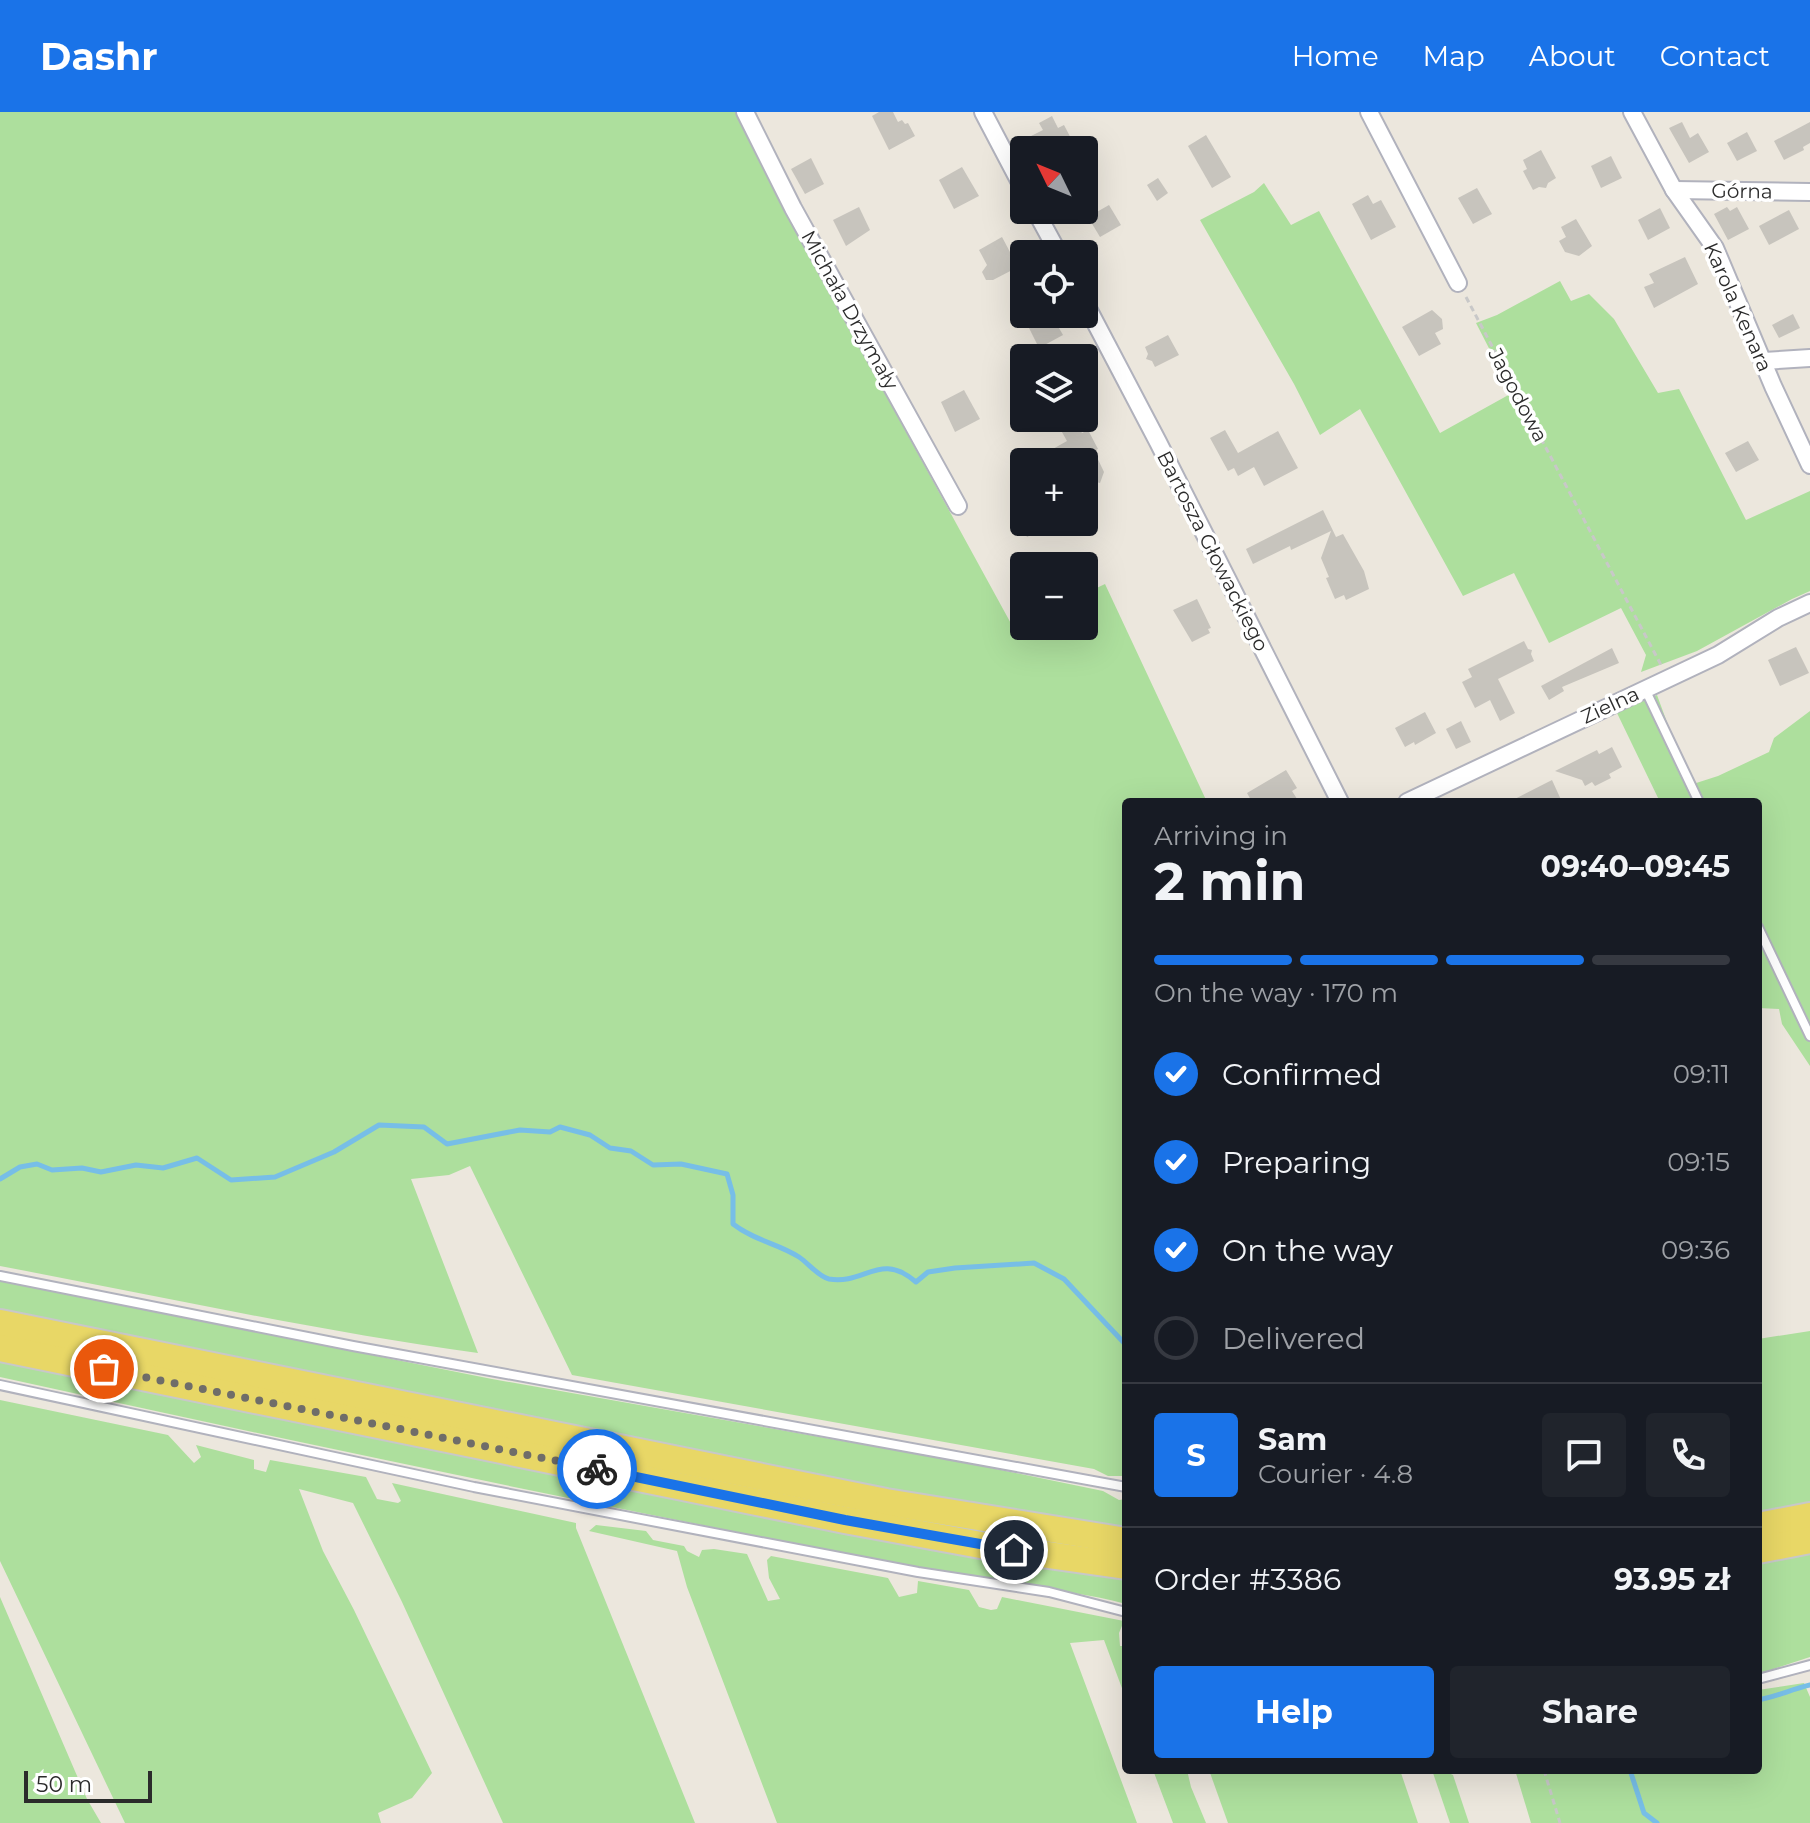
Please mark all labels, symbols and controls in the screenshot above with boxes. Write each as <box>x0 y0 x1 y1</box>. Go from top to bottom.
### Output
text: Dashr <box>40 33 158 80</box>
text: Home <box>1292 39 1379 73</box>
text: Map <box>1423 39 1485 73</box>
text: About <box>1529 39 1616 73</box>
text: Contact <box>1660 39 1770 73</box>
north arrow <box>1010 136 1098 224</box>
map controls <box>1010 136 1098 640</box>
street label: Górna <box>1711 178 1773 204</box>
street label: Michała Drzymały <box>796 226 904 394</box>
street label: Karola Kenara <box>1699 239 1777 375</box>
button: locate <box>1010 240 1098 328</box>
street label: Jagodowa <box>1483 343 1553 446</box>
button: layers <box>1010 344 1098 432</box>
street label: Bartosza Głowackiego <box>1152 447 1274 655</box>
button: + <box>1010 448 1098 536</box>
button: − <box>1010 552 1098 640</box>
street label: Zielna <box>1577 681 1643 729</box>
text: Arriving in <box>1154 820 1288 852</box>
text: 09:40–09:45 <box>1541 848 1730 885</box>
text: 2 min <box>1154 850 1306 913</box>
text: On the way · 170 m <box>1154 977 1398 1009</box>
icon: check <box>1154 1052 1198 1096</box>
text: Confirmed <box>1222 1056 1382 1093</box>
text: 09:11 <box>1673 1058 1730 1090</box>
icon: check <box>1154 1140 1198 1184</box>
text: Preparing <box>1222 1144 1371 1181</box>
text: 09:15 <box>1667 1146 1730 1178</box>
icon: check <box>1154 1228 1198 1272</box>
text: On the way <box>1222 1232 1393 1269</box>
text: 09:36 <box>1661 1234 1730 1266</box>
text: Delivered <box>1222 1320 1365 1357</box>
pin <box>70 1335 138 1403</box>
icon: bag <box>82 1347 126 1391</box>
button: chat <box>1542 1413 1626 1497</box>
button: phone <box>1646 1413 1730 1497</box>
text: Sam <box>1258 1421 1327 1458</box>
courier <box>557 1429 637 1509</box>
text: S <box>1186 1437 1206 1474</box>
icon: bike <box>575 1447 619 1491</box>
text: Courier · 4.8 <box>1258 1458 1413 1490</box>
pin <box>980 1516 1048 1584</box>
icon: home <box>992 1528 1036 1572</box>
text: Order #3386 <box>1154 1561 1341 1598</box>
text: 93.95 zł <box>1614 1561 1730 1598</box>
button: Help <box>1154 1666 1434 1758</box>
button: Share <box>1450 1666 1730 1758</box>
scale bar <box>24 1767 152 1803</box>
text: 50 m <box>36 1771 92 1798</box>

